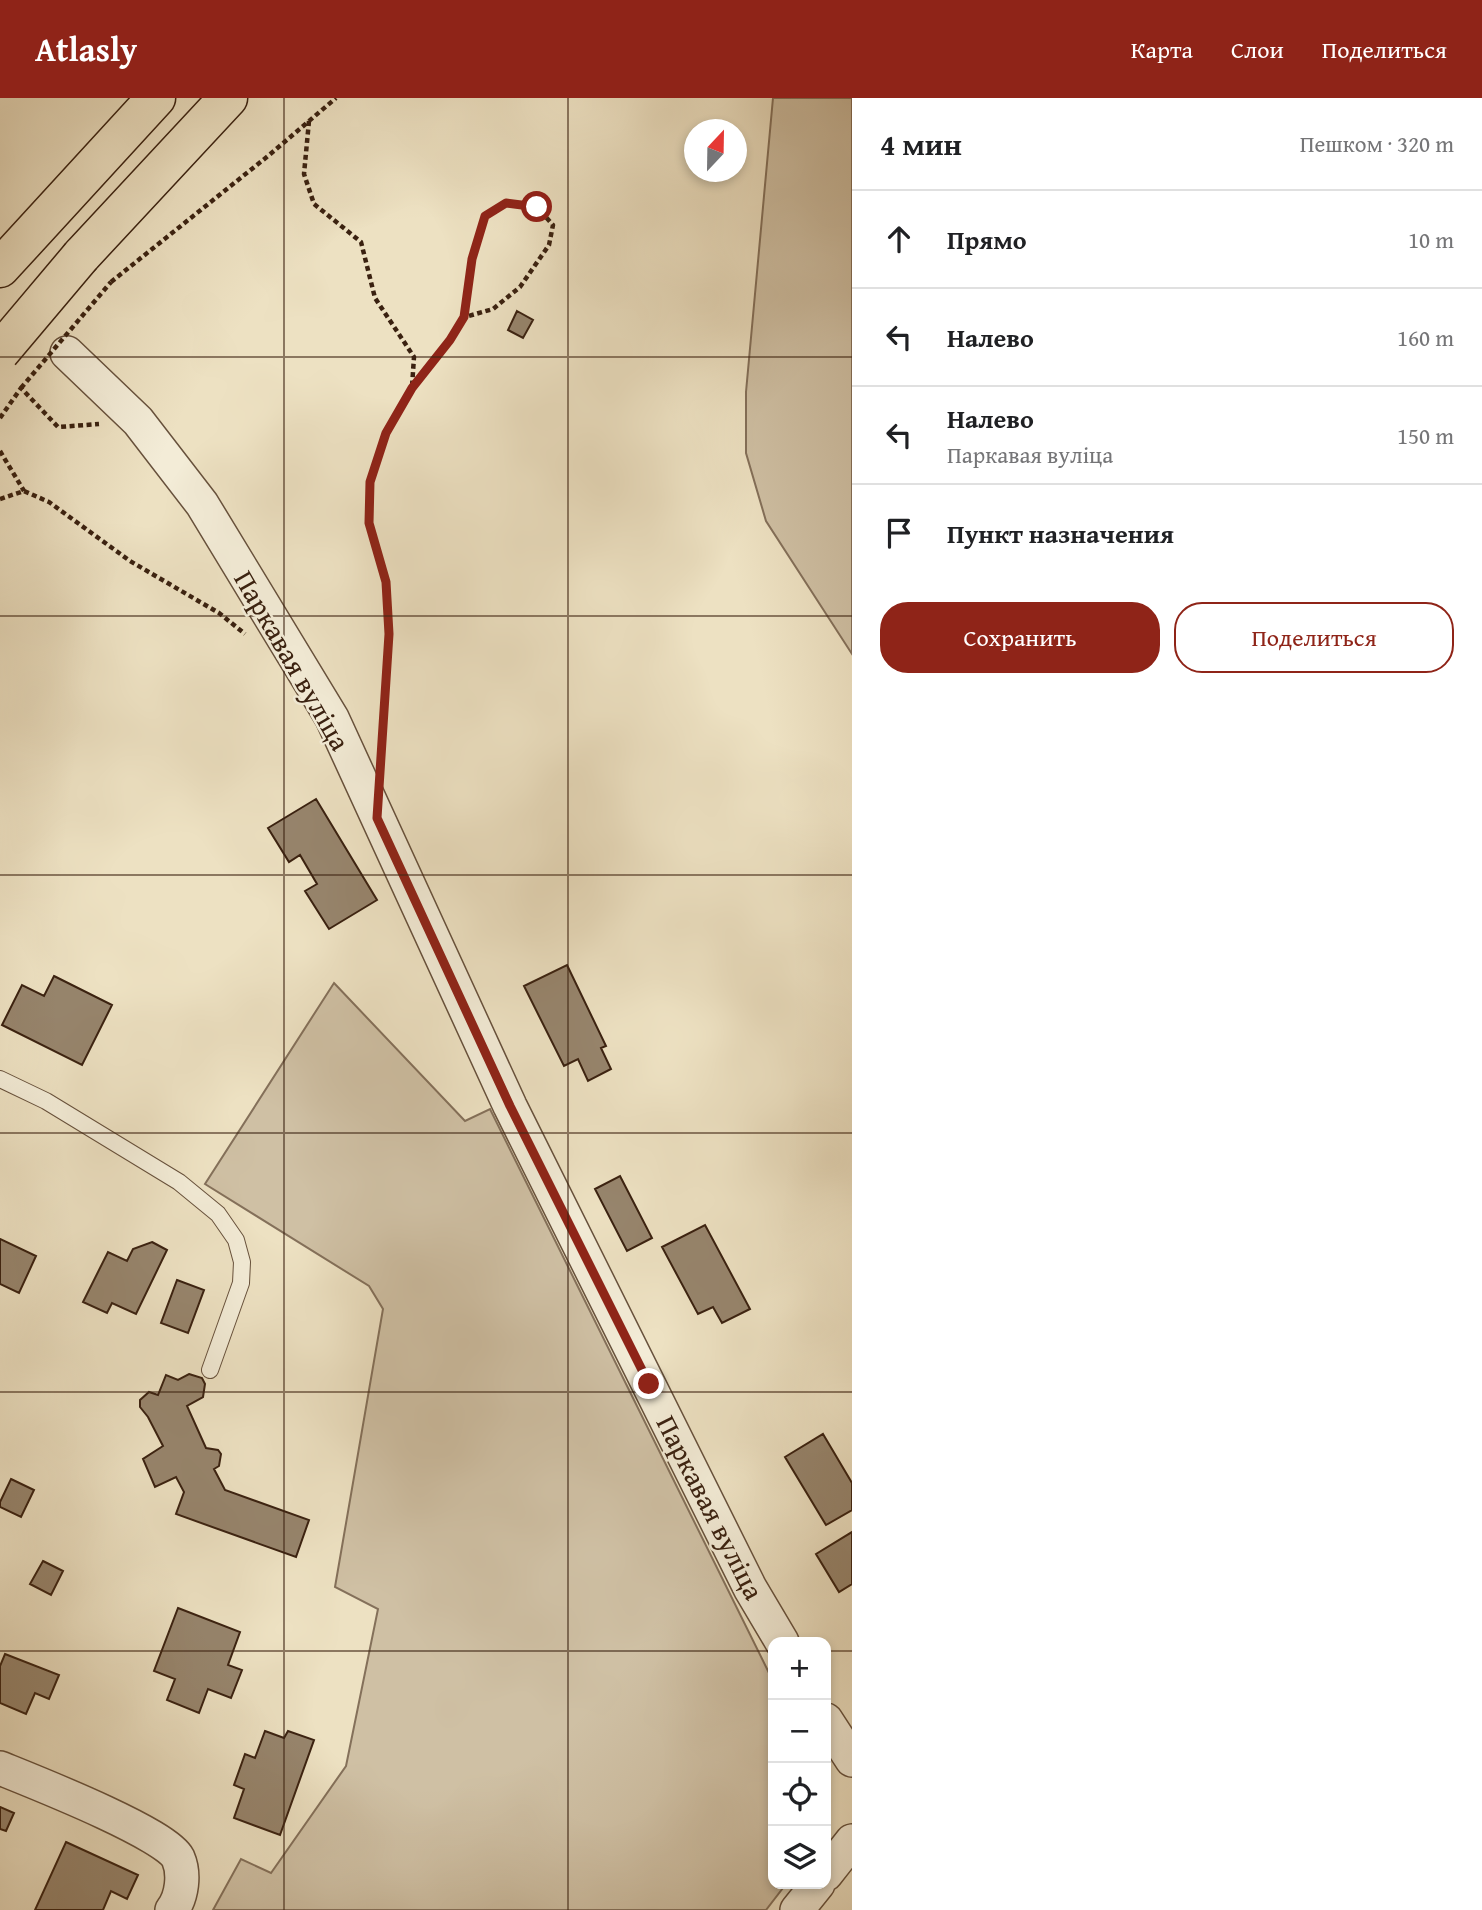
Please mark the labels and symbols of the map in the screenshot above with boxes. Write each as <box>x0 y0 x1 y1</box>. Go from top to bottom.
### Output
north arrow <box>684 119 747 182</box>
route start <box>521 191 552 222</box>
street label: Паркавая вуліца <box>225 562 362 758</box>
route end <box>633 1368 664 1399</box>
street label: Паркавая вуліца <box>647 1408 775 1607</box>

